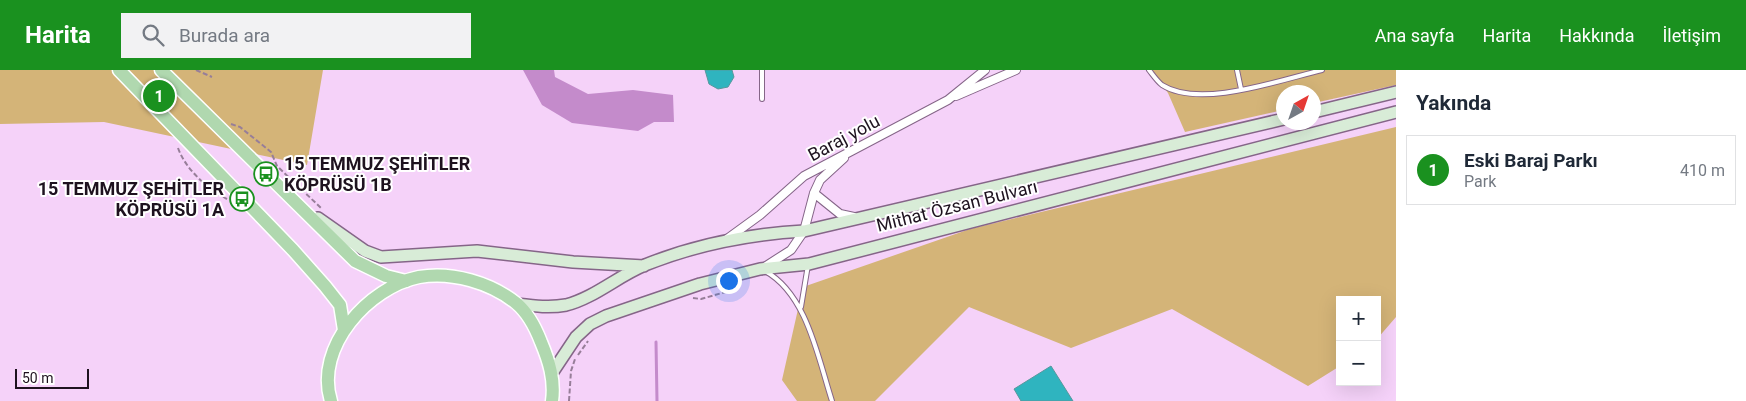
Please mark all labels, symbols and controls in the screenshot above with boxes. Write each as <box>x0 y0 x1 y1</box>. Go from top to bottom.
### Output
search box <box>121 13 471 58</box>
text: Harita <box>25 21 91 49</box>
icon: search <box>139 21 167 49</box>
text: Burada ara <box>179 24 270 47</box>
text: Ana sayfa <box>1375 25 1454 46</box>
text: Harita <box>1482 25 1531 46</box>
text: Hakkında <box>1559 25 1634 46</box>
text: İletişim <box>1662 25 1721 46</box>
pin: 1 <box>143 77 175 115</box>
north arrow <box>1276 85 1321 130</box>
text: Yakında <box>1416 91 1491 115</box>
street label: Baraj yolu <box>804 110 883 165</box>
text: Eski Baraj Parkı <box>1464 149 1598 172</box>
place label: 15 TEMMUZ ŞEHİTLER KÖPRÜSÜ 1B <box>284 153 471 195</box>
bus stop icon: 15 TEMMUZ ŞEHİTLER KÖPRÜSÜ 1B <box>253 161 279 187</box>
text: 1 <box>1428 161 1438 180</box>
text: 410 m <box>1680 161 1725 180</box>
text: Park <box>1464 172 1496 191</box>
street label: Mithat Özsan Bulvarı <box>874 175 1040 236</box>
place label: 15 TEMMUZ ŞEHİTLER KÖPRÜSÜ 1A <box>38 178 225 220</box>
bus stop icon: 15 TEMMUZ ŞEHİTLER KÖPRÜSÜ 1A <box>229 186 255 212</box>
your location <box>716 268 742 294</box>
map controls <box>1336 296 1381 386</box>
button: + <box>1336 296 1381 341</box>
button: − <box>1336 341 1381 386</box>
scale bar <box>15 366 89 389</box>
text: 50 m <box>22 370 54 386</box>

